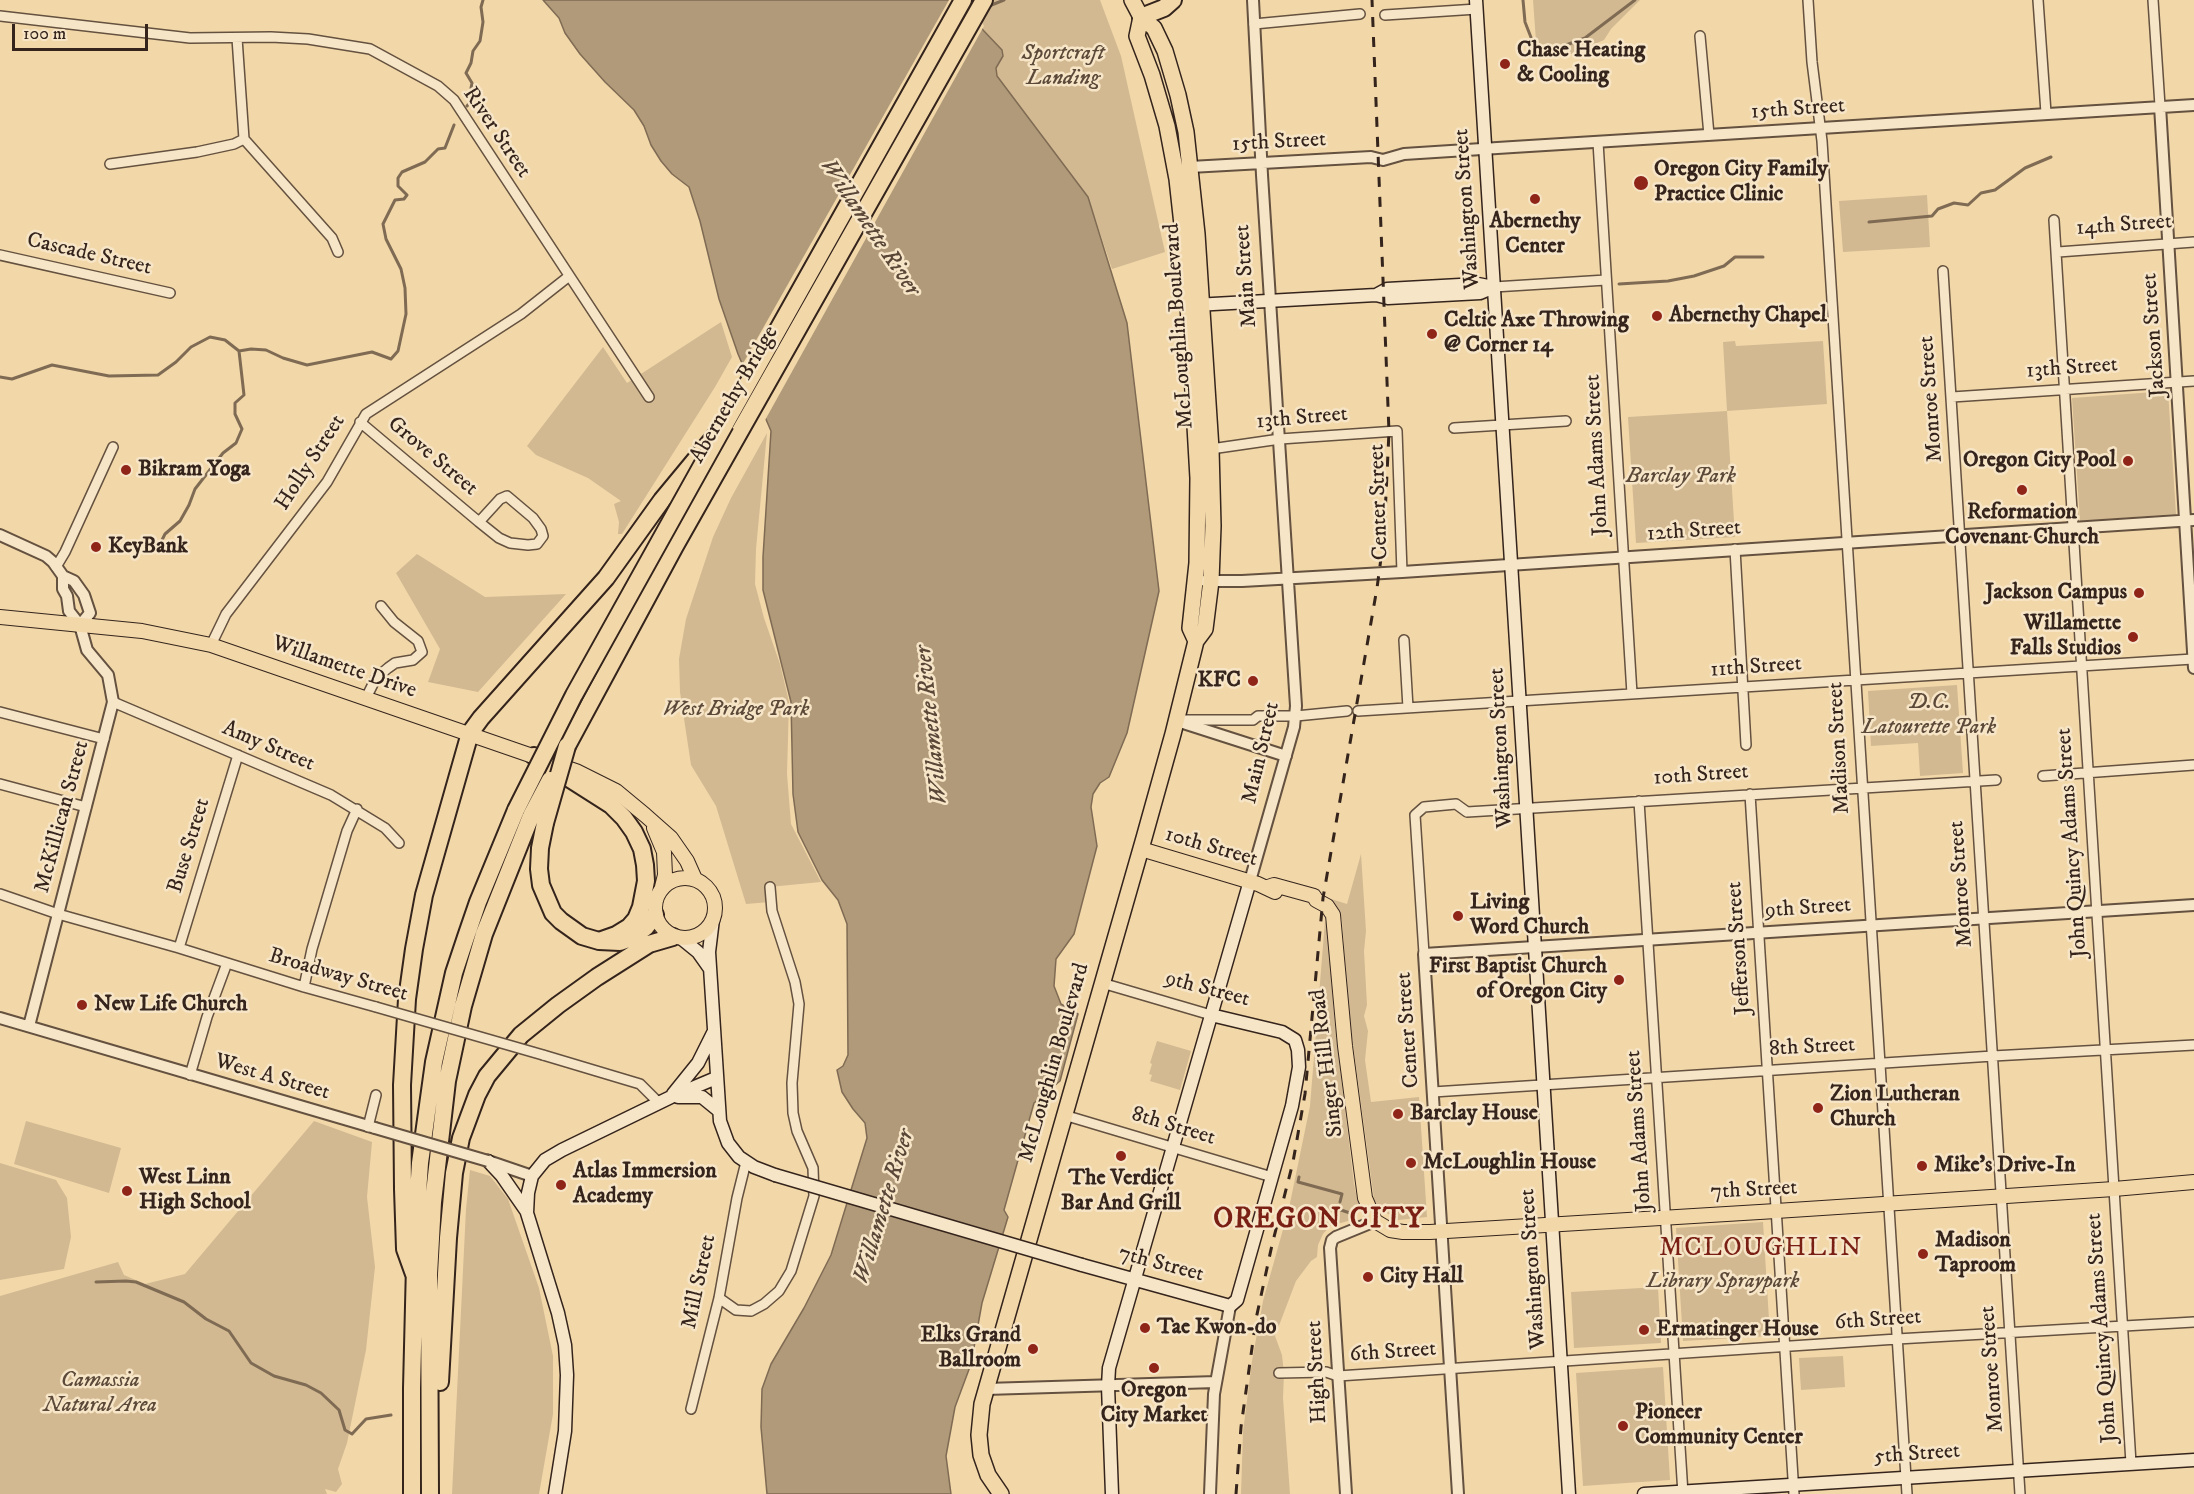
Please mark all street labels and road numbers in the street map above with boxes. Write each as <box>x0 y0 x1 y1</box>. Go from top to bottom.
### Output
street label: River Street <box>456 83 536 183</box>
street label: 15th Street <box>1750 94 1846 126</box>
street label: 15th Street <box>1231 127 1327 159</box>
street label: Washington Street <box>1449 128 1487 290</box>
street label: 14th Street <box>2075 209 2173 243</box>
street label: McLoughlin Boulevard <box>1160 222 1200 430</box>
street label: Main Street <box>1230 224 1264 328</box>
street label: Cascade Street <box>24 228 154 282</box>
street label: Jackson Street <box>2137 272 2173 398</box>
street label: Abernethy Bridge <box>685 322 785 468</box>
street label: Monroe Street <box>1914 335 1950 463</box>
street label: 13th Street <box>2025 353 2119 385</box>
street label: John Adams Street <box>1581 374 1615 536</box>
street label: 13th Street <box>1255 402 1349 436</box>
street label: Holly Street <box>270 410 352 516</box>
street label: Grove Street <box>381 412 483 502</box>
street label: Center Street <box>1365 443 1395 561</box>
street label: 12th Street <box>1646 516 1742 548</box>
street label: Willamette Drive <box>268 631 420 705</box>
street label: 11th Street <box>1709 652 1803 684</box>
street label: Washington Street <box>1485 667 1519 829</box>
street label: Madison Street <box>1823 681 1857 815</box>
street label: Main Street <box>1238 700 1286 806</box>
street label: Amy Street <box>218 716 318 778</box>
street label: John Quincy Adams Street <box>2052 727 2094 959</box>
street label: McKillican Street <box>30 738 96 896</box>
street label: 10th Street <box>1653 760 1749 792</box>
street label: Buse Street <box>163 795 217 897</box>
street label: Monroe Street <box>1944 820 1980 948</box>
street label: 10th Street <box>1162 822 1260 874</box>
street label: Jefferson Street <box>1722 881 1758 1015</box>
street label: 9th Street <box>1764 893 1852 925</box>
street label: Broadway Street <box>265 944 411 1008</box>
street label: McLoughlin Boulevard <box>1014 960 1096 1166</box>
street label: 9th Street <box>1162 966 1252 1014</box>
street label: Center Street <box>1392 971 1426 1089</box>
street label: Singer Hill Road <box>1306 987 1350 1139</box>
street label: 8th Street <box>1768 1033 1856 1063</box>
street label: West A Street <box>212 1049 332 1107</box>
street label: John Adams Street <box>1621 1049 1659 1213</box>
street label: 8th Street <box>1128 1102 1218 1152</box>
street label: 7th Street <box>1710 1176 1798 1206</box>
street label: Washington Street <box>1515 1188 1553 1350</box>
street label: John Quincy Adams Street <box>2082 1212 2124 1444</box>
street label: Mill Street <box>677 1232 723 1332</box>
street label: 7th Street <box>1116 1241 1206 1289</box>
street label: 6th Street <box>1834 1305 1922 1337</box>
street label: Monroe Street <box>1975 1305 2011 1433</box>
street label: High Street <box>1302 1320 1334 1424</box>
street label: 6th Street <box>1349 1337 1437 1369</box>
street label: 5th Street <box>1873 1439 1961 1471</box>

